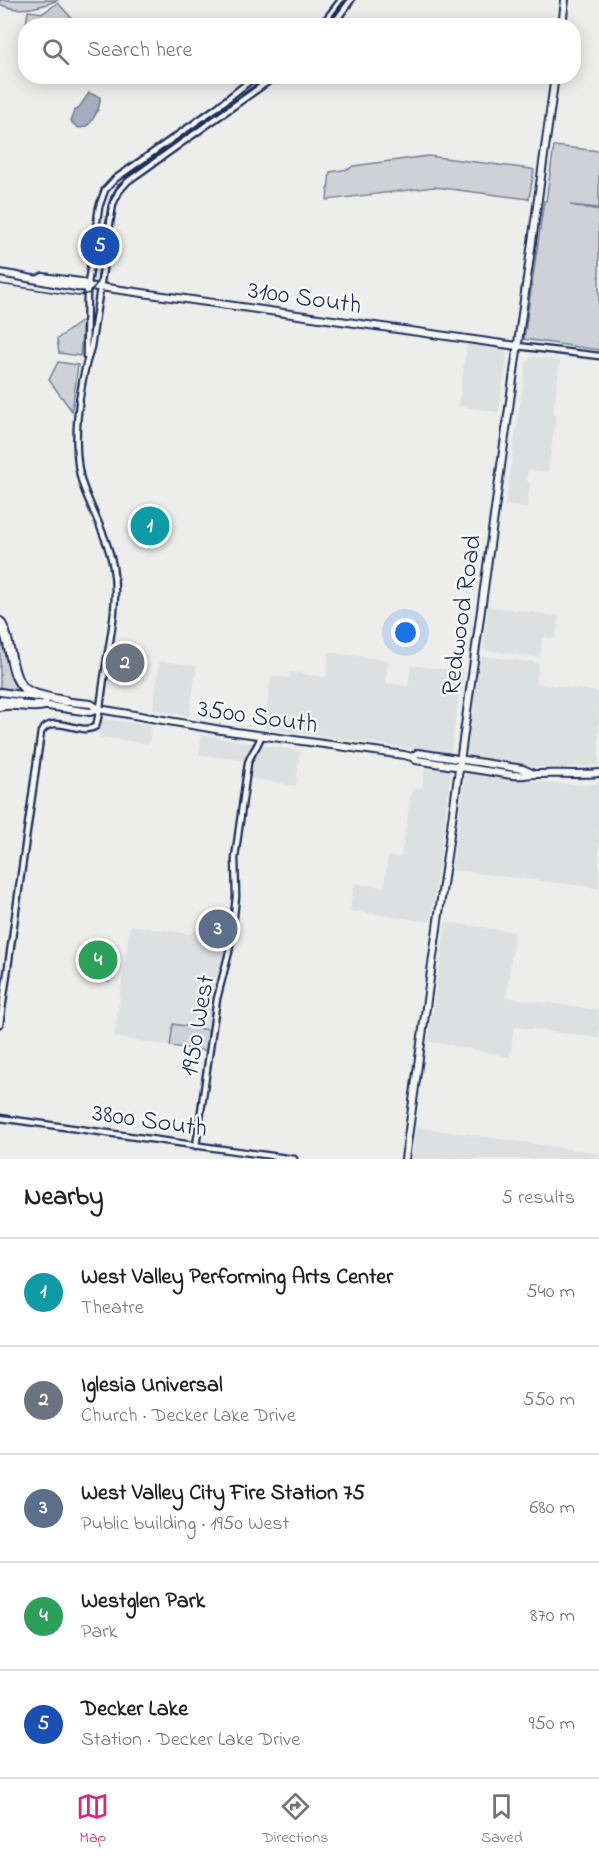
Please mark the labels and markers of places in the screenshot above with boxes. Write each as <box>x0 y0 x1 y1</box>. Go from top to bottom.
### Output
pin: 5 <box>80 224 120 268</box>
pin: 1 <box>130 504 170 548</box>
pin: 2 <box>106 640 144 686</box>
pin: 3 <box>198 906 238 952</box>
pin: 4 <box>78 938 118 982</box>

